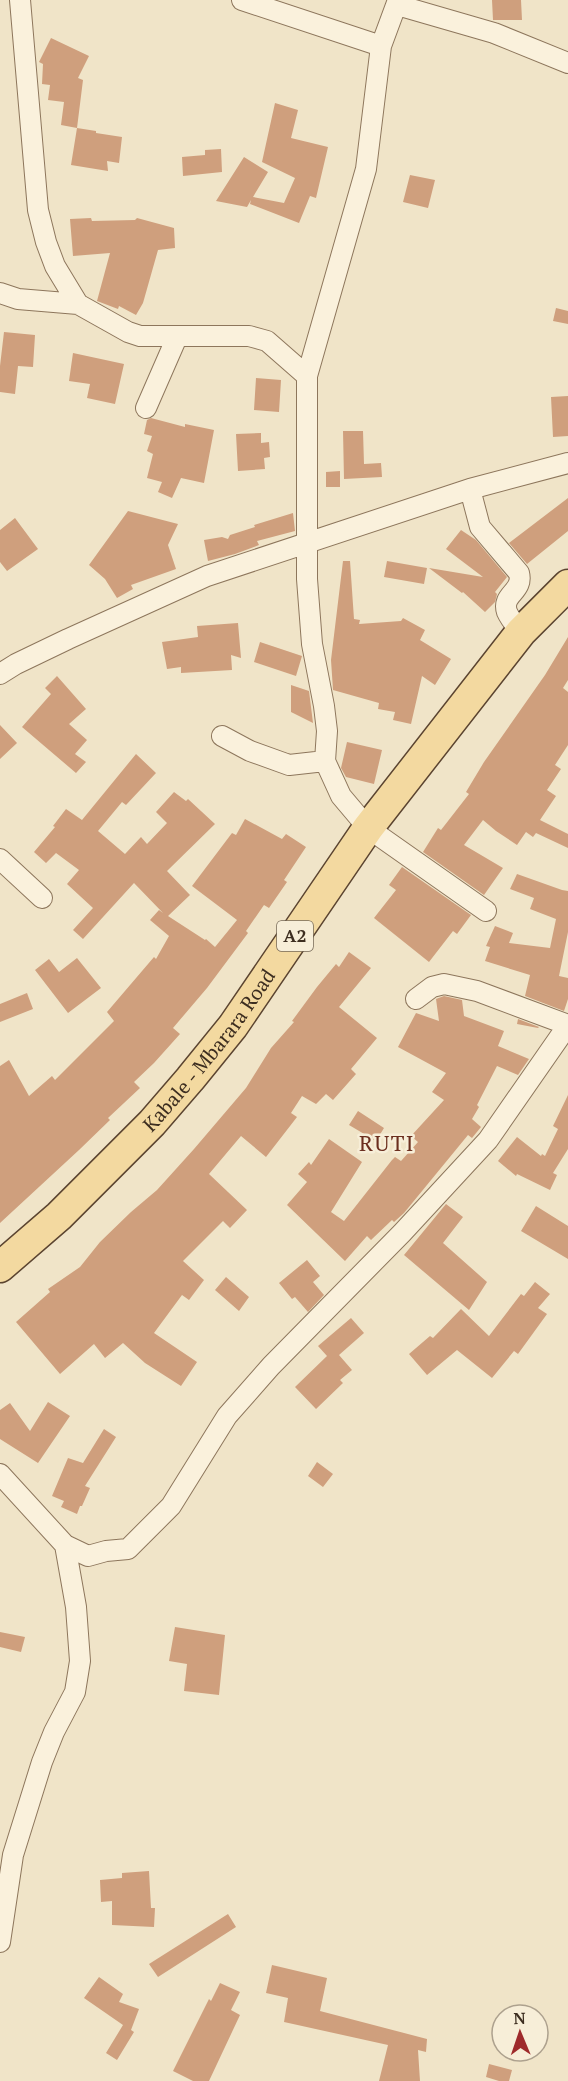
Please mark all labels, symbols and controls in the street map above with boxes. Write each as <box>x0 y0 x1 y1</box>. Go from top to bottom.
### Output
road number: A2 <box>277 921 313 951</box>
street label: Kabale - Mbarara Road <box>137 963 281 1138</box>
district label: RUTI <box>359 1128 415 1157</box>
north arrow <box>490 2003 550 2063</box>
text: N <box>513 2007 526 2029</box>

